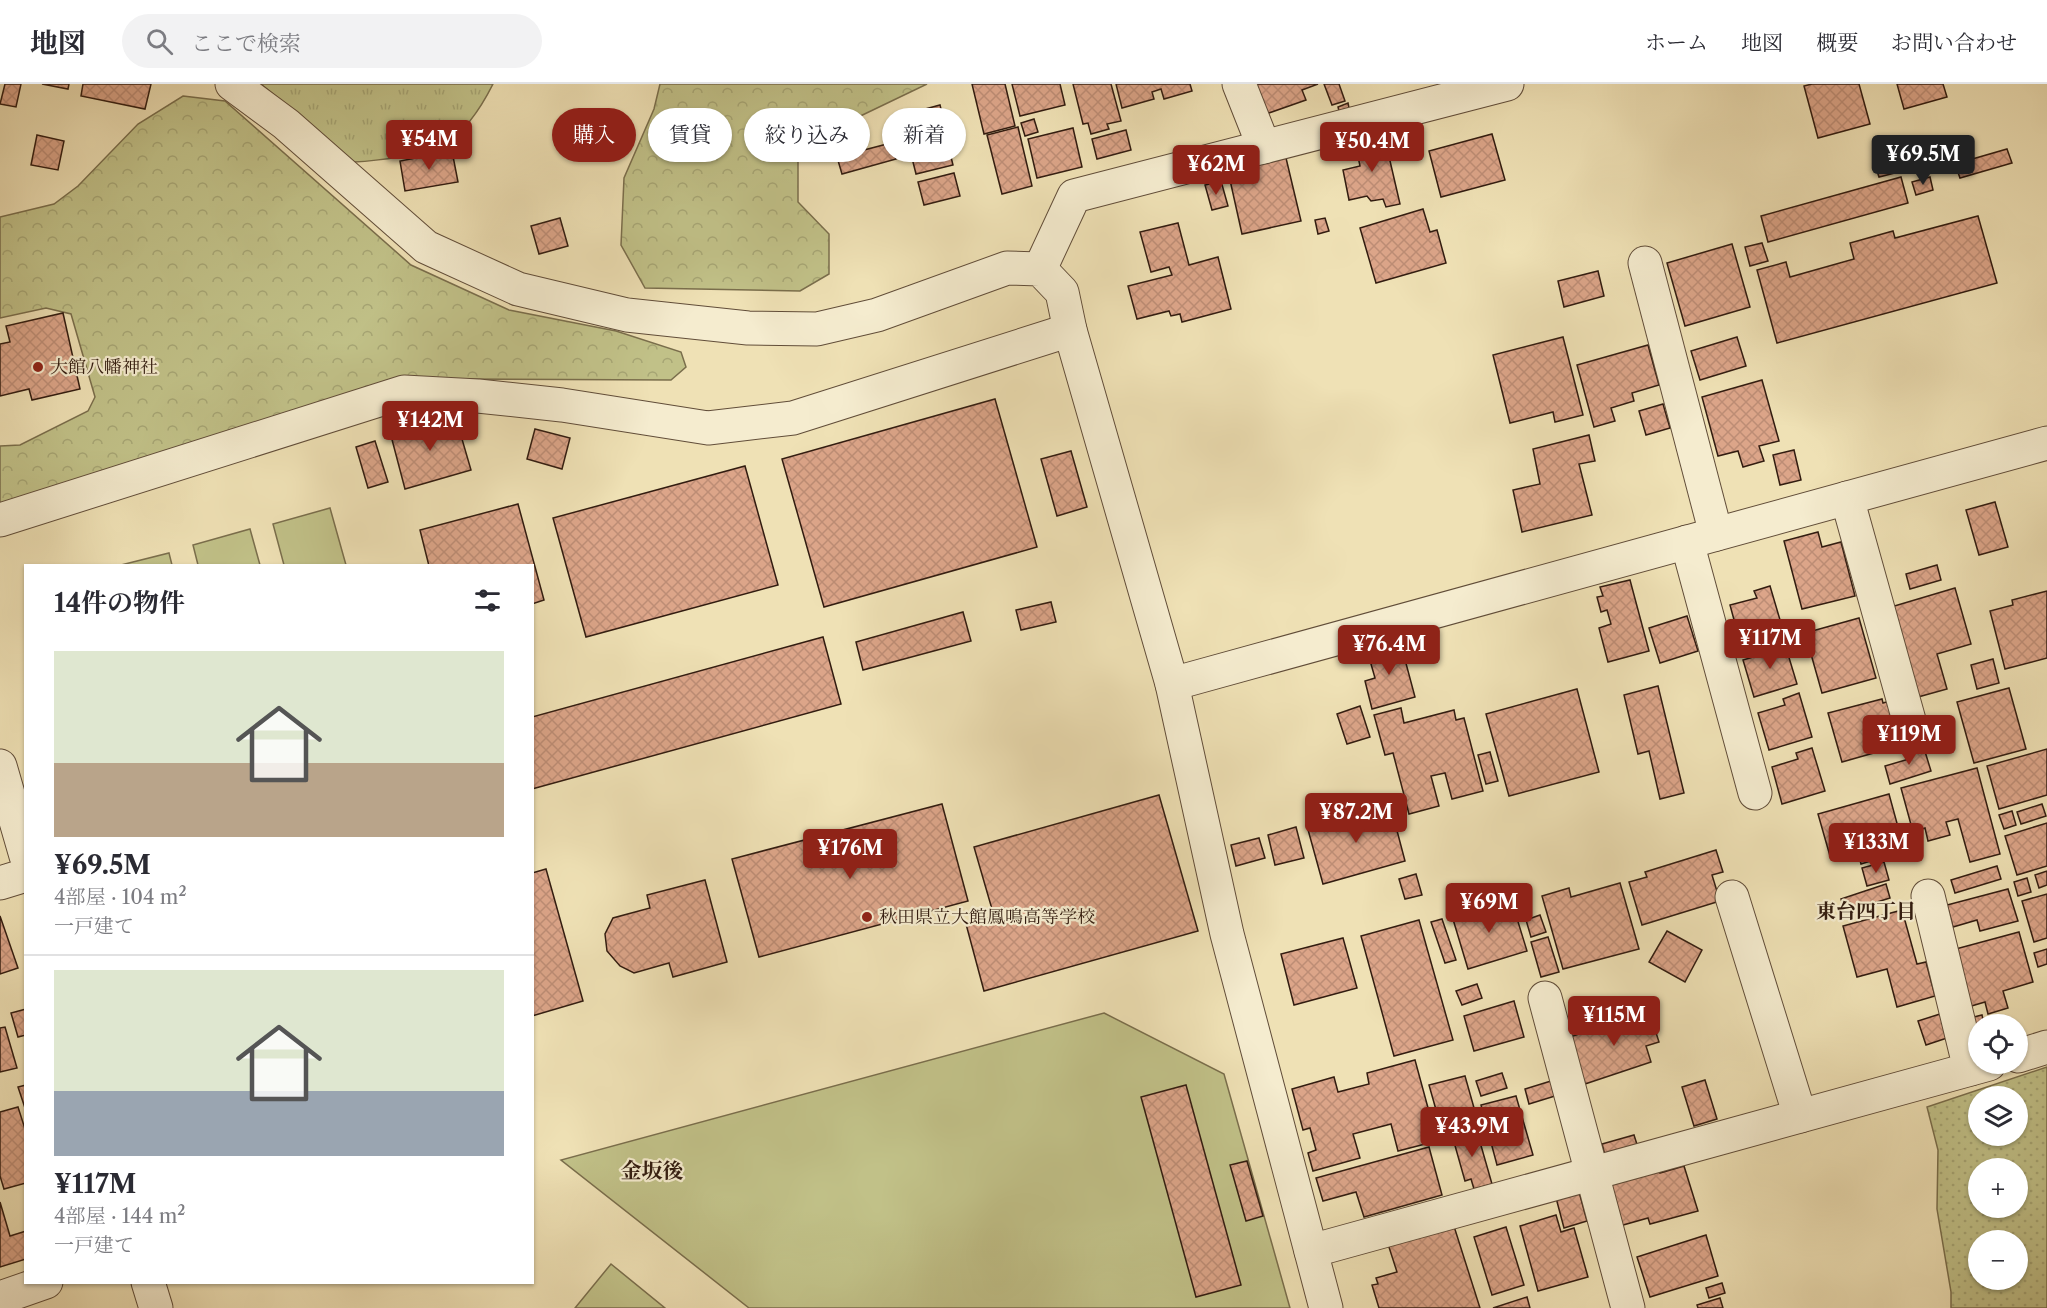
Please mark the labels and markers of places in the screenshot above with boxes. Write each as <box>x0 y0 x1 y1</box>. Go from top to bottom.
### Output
pin: ¥54M <box>393 120 465 171</box>
pin: ¥50.4M <box>1323 122 1421 173</box>
pin: ¥69.5M <box>1874 135 1972 186</box>
pin: ¥62M <box>1180 145 1252 196</box>
place label: 大館八幡神社 <box>50 356 158 378</box>
marker: 大館八幡神社 <box>31 360 45 374</box>
pin: ¥142M <box>388 401 472 452</box>
pin: ¥117M <box>1728 619 1812 670</box>
pin: ¥76.4M <box>1340 625 1438 676</box>
pin: ¥119M <box>1867 715 1951 766</box>
pin: ¥87.2M <box>1307 793 1405 844</box>
pin: ¥133M <box>1834 823 1918 874</box>
pin: ¥176M <box>808 829 892 880</box>
pin: ¥69M <box>1453 883 1525 934</box>
place label: 秋田県立大館鳳鳴高等学校 <box>879 906 1095 928</box>
marker: 秋田県立大館鳳鳴高等学校 <box>860 910 874 924</box>
pin: ¥115M <box>1572 996 1656 1047</box>
pin: ¥43.9M <box>1423 1107 1521 1158</box>

